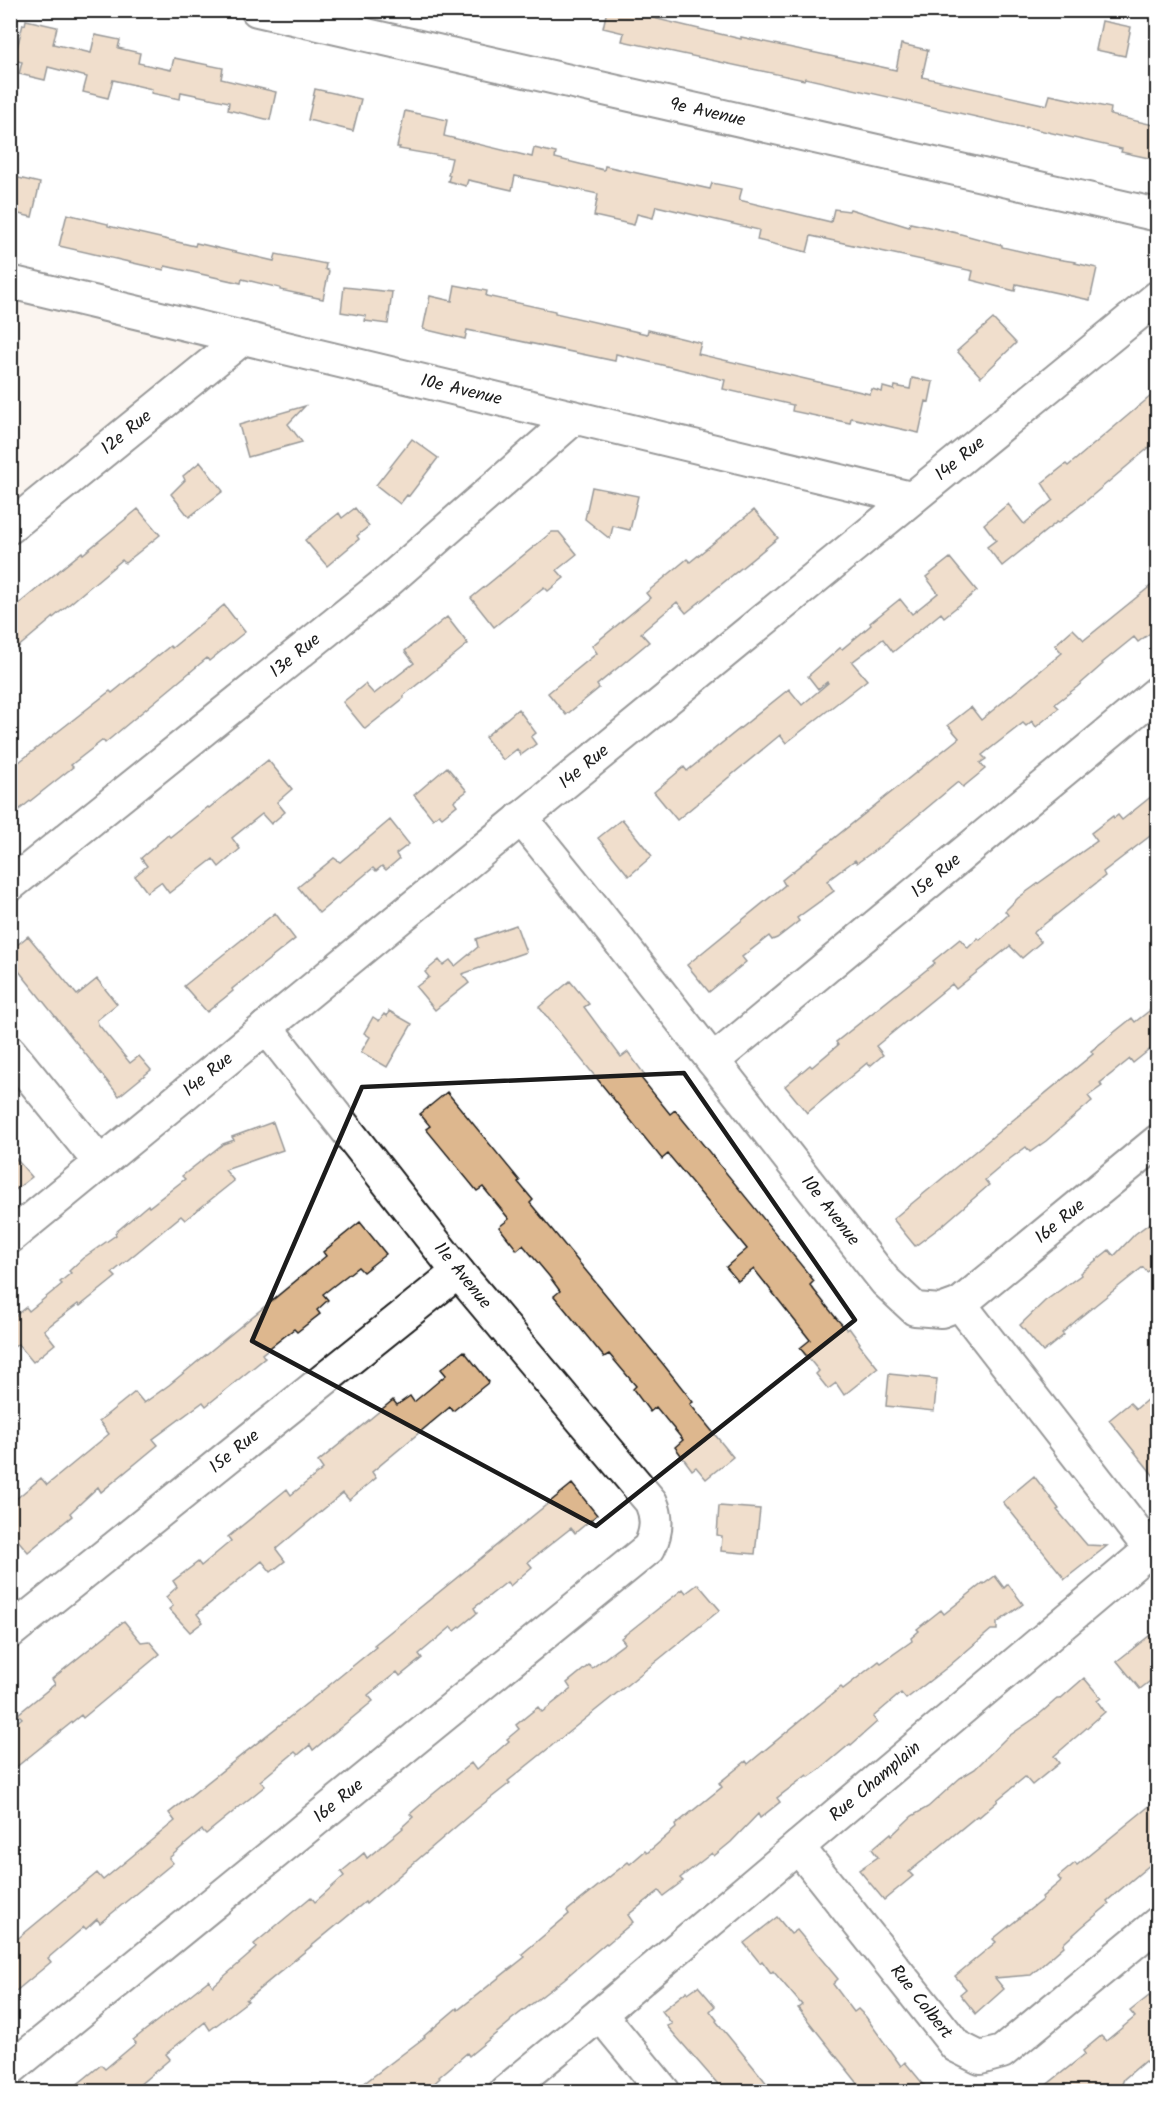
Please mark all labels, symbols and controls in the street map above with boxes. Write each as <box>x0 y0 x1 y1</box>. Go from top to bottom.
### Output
street label: 9e Avenue <box>667 90 748 135</box>
street label: 10e Avenue <box>417 366 505 414</box>
street label: 12e Rue <box>95 403 158 462</box>
street label: 14e Rue <box>928 429 992 489</box>
street label: 13e Rue <box>263 626 327 685</box>
street label: 14e Rue <box>552 737 616 797</box>
street label: 15e Rue <box>905 846 968 906</box>
street label: 14e Rue <box>176 1045 240 1104</box>
street label: 10e Avenue <box>793 1169 867 1253</box>
street label: 16e Rue <box>1028 1192 1092 1251</box>
street label: 11e Avenue <box>426 1236 498 1316</box>
street label: 15e Rue <box>203 1422 266 1481</box>
street label: Rue Champlain <box>823 1734 928 1829</box>
street label: 16e Rue <box>307 1771 370 1831</box>
street label: Rue Colbert <box>882 1958 961 2047</box>

